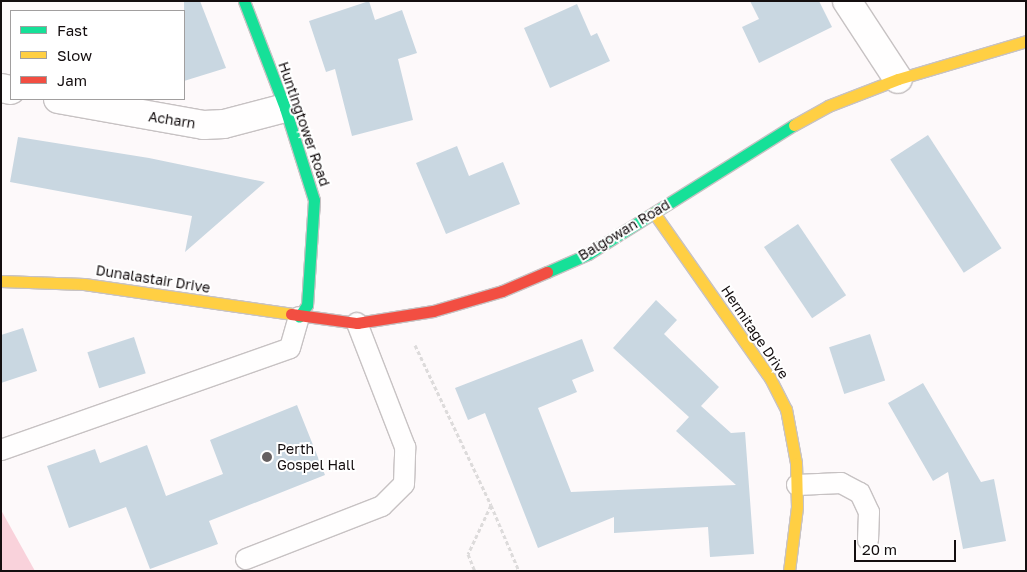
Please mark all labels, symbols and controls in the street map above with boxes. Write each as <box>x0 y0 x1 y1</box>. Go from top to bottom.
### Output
legend <box>10 10 185 100</box>
text: Fast <box>57 21 88 39</box>
text: Slow <box>57 46 92 64</box>
street label: Huntingtower Road <box>275 60 333 188</box>
text: Jam <box>57 71 87 89</box>
street label: Acharn <box>147 108 197 132</box>
street label: Balgowan Road <box>575 196 673 264</box>
street label: Dunalastair Drive <box>95 262 211 296</box>
street label: Hermitage Drive <box>718 282 792 382</box>
place label: Perth Gospel Hall <box>277 441 355 474</box>
marker: Perth Gospel Hall <box>261 451 273 463</box>
scale bar <box>857 530 960 562</box>
text: 20 m <box>862 540 897 558</box>

